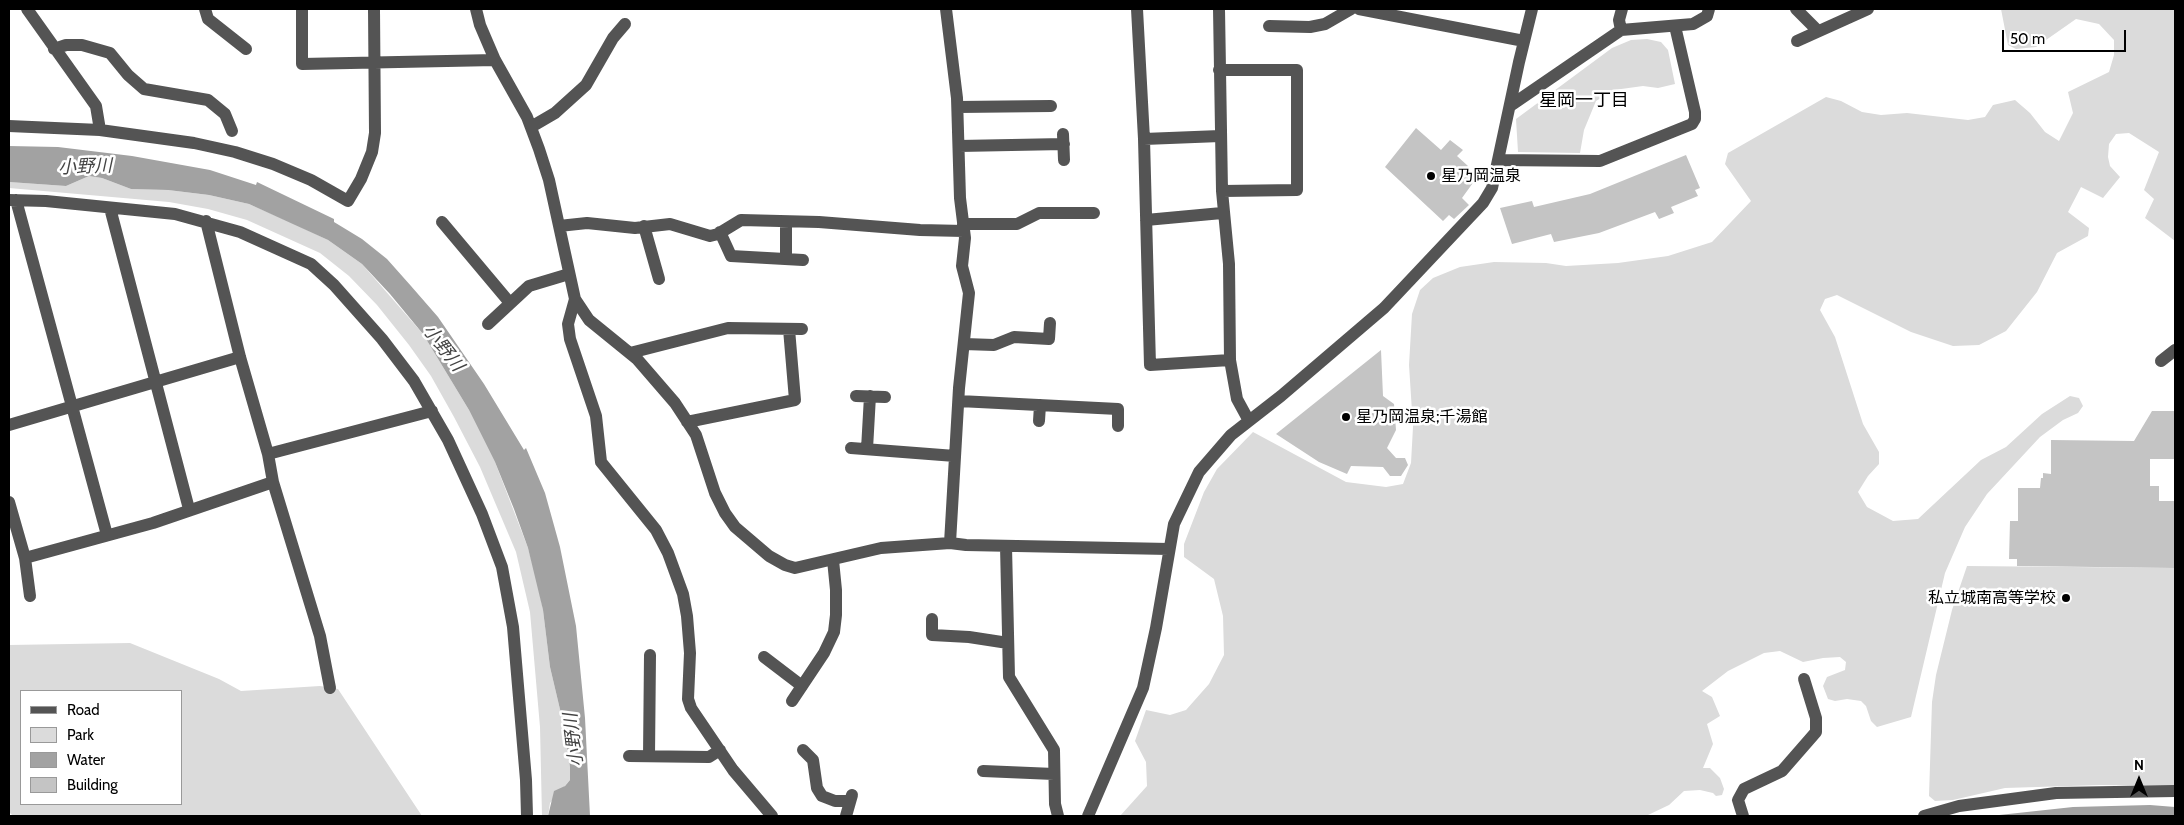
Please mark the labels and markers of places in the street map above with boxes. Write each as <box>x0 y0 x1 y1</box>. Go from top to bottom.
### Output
place label: 星乃岡温泉 <box>1441 166 1521 186</box>
marker: 星乃岡温泉 <box>1425 170 1437 182</box>
place label: 星乃岡温泉;千湯館 <box>1356 407 1487 427</box>
marker: 星乃岡温泉;千湯館 <box>1340 411 1352 423</box>
place label: 私立城南高等学校 <box>1928 588 2056 608</box>
marker: 私立城南高等学校 <box>2060 592 2072 604</box>

